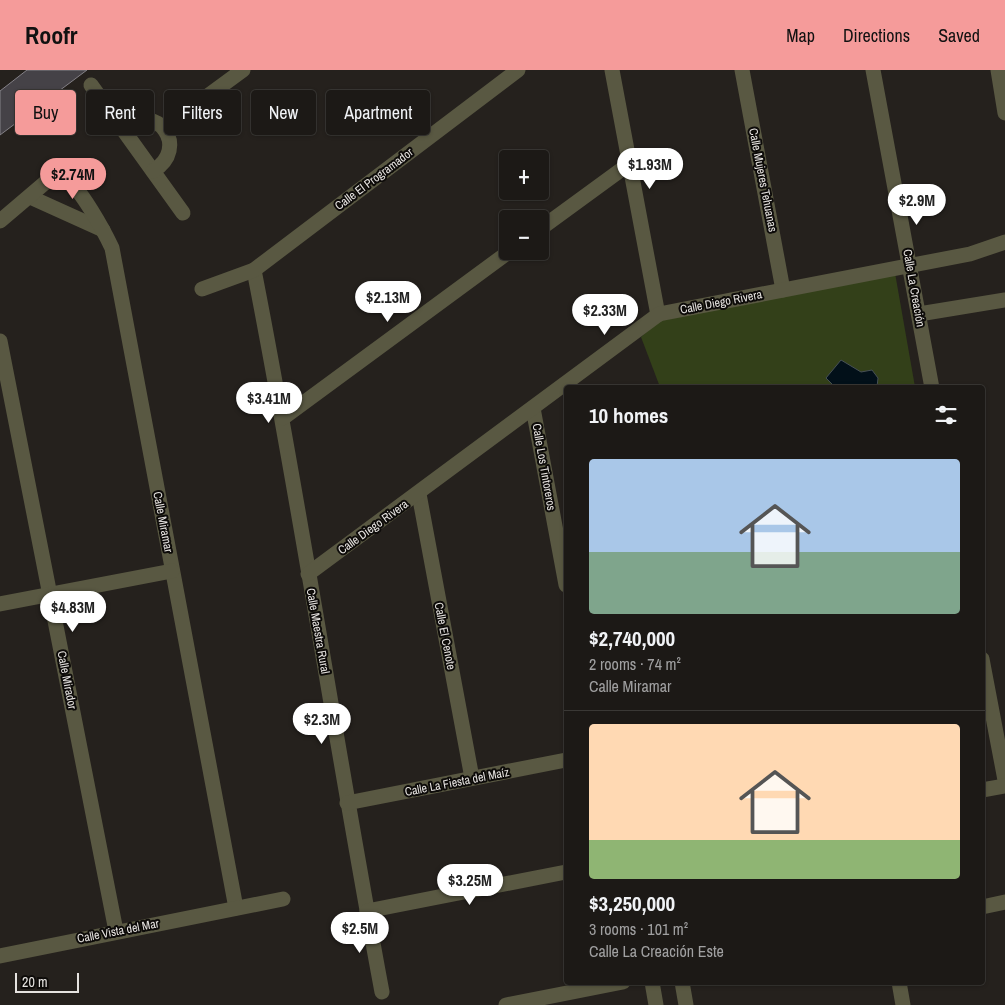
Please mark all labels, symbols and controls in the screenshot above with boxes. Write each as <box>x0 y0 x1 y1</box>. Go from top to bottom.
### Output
text: Roofr <box>25 19 77 51</box>
text: Map <box>786 23 815 48</box>
text: Directions <box>843 23 910 48</box>
text: Saved <box>938 23 980 48</box>
chip: Buy <box>15 90 76 135</box>
chip: Rent <box>86 90 154 135</box>
chip: Filters <box>164 90 241 135</box>
chip: New <box>251 90 316 135</box>
chip: Apartment <box>326 90 430 135</box>
street label: Calle Mujeres Tehuanas <box>745 127 781 233</box>
street label: Calle El Programador <box>332 144 417 214</box>
pin: $1.93M <box>609 148 691 190</box>
map controls <box>499 150 549 260</box>
button: + <box>499 150 549 200</box>
text: $1.93M <box>628 153 672 175</box>
pin: $2.74M <box>32 158 114 200</box>
text: $2.74M <box>51 163 95 185</box>
pin: $2.9M <box>882 184 952 226</box>
text: $2.9M <box>899 189 935 211</box>
button: − <box>499 210 549 260</box>
street label: Calle La Creación <box>899 248 929 328</box>
pin: $2.13M <box>347 280 429 323</box>
text: $2.13M <box>366 286 410 308</box>
street label: Calle Diego Rivera <box>679 286 764 318</box>
pin: $2.33M <box>564 294 646 336</box>
text: $2.33M <box>583 299 627 321</box>
pin: $3.41M <box>228 382 310 424</box>
text: $3.41M <box>247 387 291 409</box>
text: 10 homes <box>589 401 668 430</box>
icon: filters <box>932 401 960 429</box>
street label: Calle Los Tintoreros <box>528 422 560 512</box>
street label: Calle Miramar <box>149 490 177 555</box>
icon: home <box>730 491 820 581</box>
street label: Calle Diego Rivera <box>335 496 412 558</box>
street label: Calle Maestra Rural <box>303 587 333 675</box>
pin: $4.83M <box>32 590 114 633</box>
text: $4.83M <box>51 596 95 618</box>
street label: Calle El Cenote <box>431 601 459 671</box>
text: $2,740,000 <box>589 624 675 653</box>
street label: Calle Mirador <box>54 649 81 711</box>
text: 2 rooms · 74 m² <box>589 653 681 675</box>
text: Calle Miramar <box>589 675 671 697</box>
pin: $2.3M <box>287 702 357 745</box>
text: $2.3M <box>304 708 340 730</box>
icon: home <box>730 757 820 847</box>
street label: Calle La Fiesta del Maíz <box>403 764 511 800</box>
pin: $3.25M <box>429 864 511 906</box>
text: $3.25M <box>448 869 492 891</box>
text: $3,250,000 <box>589 889 675 918</box>
pin: $2.5M <box>325 912 395 954</box>
street label: Calle Vista del Mar <box>76 915 161 947</box>
text: $2.5M <box>342 917 378 939</box>
text: 3 rooms · 101 m² <box>589 918 688 940</box>
text: Calle La Creación Este <box>589 940 724 962</box>
scale bar <box>15 970 79 993</box>
text: 20 m <box>22 973 48 991</box>

